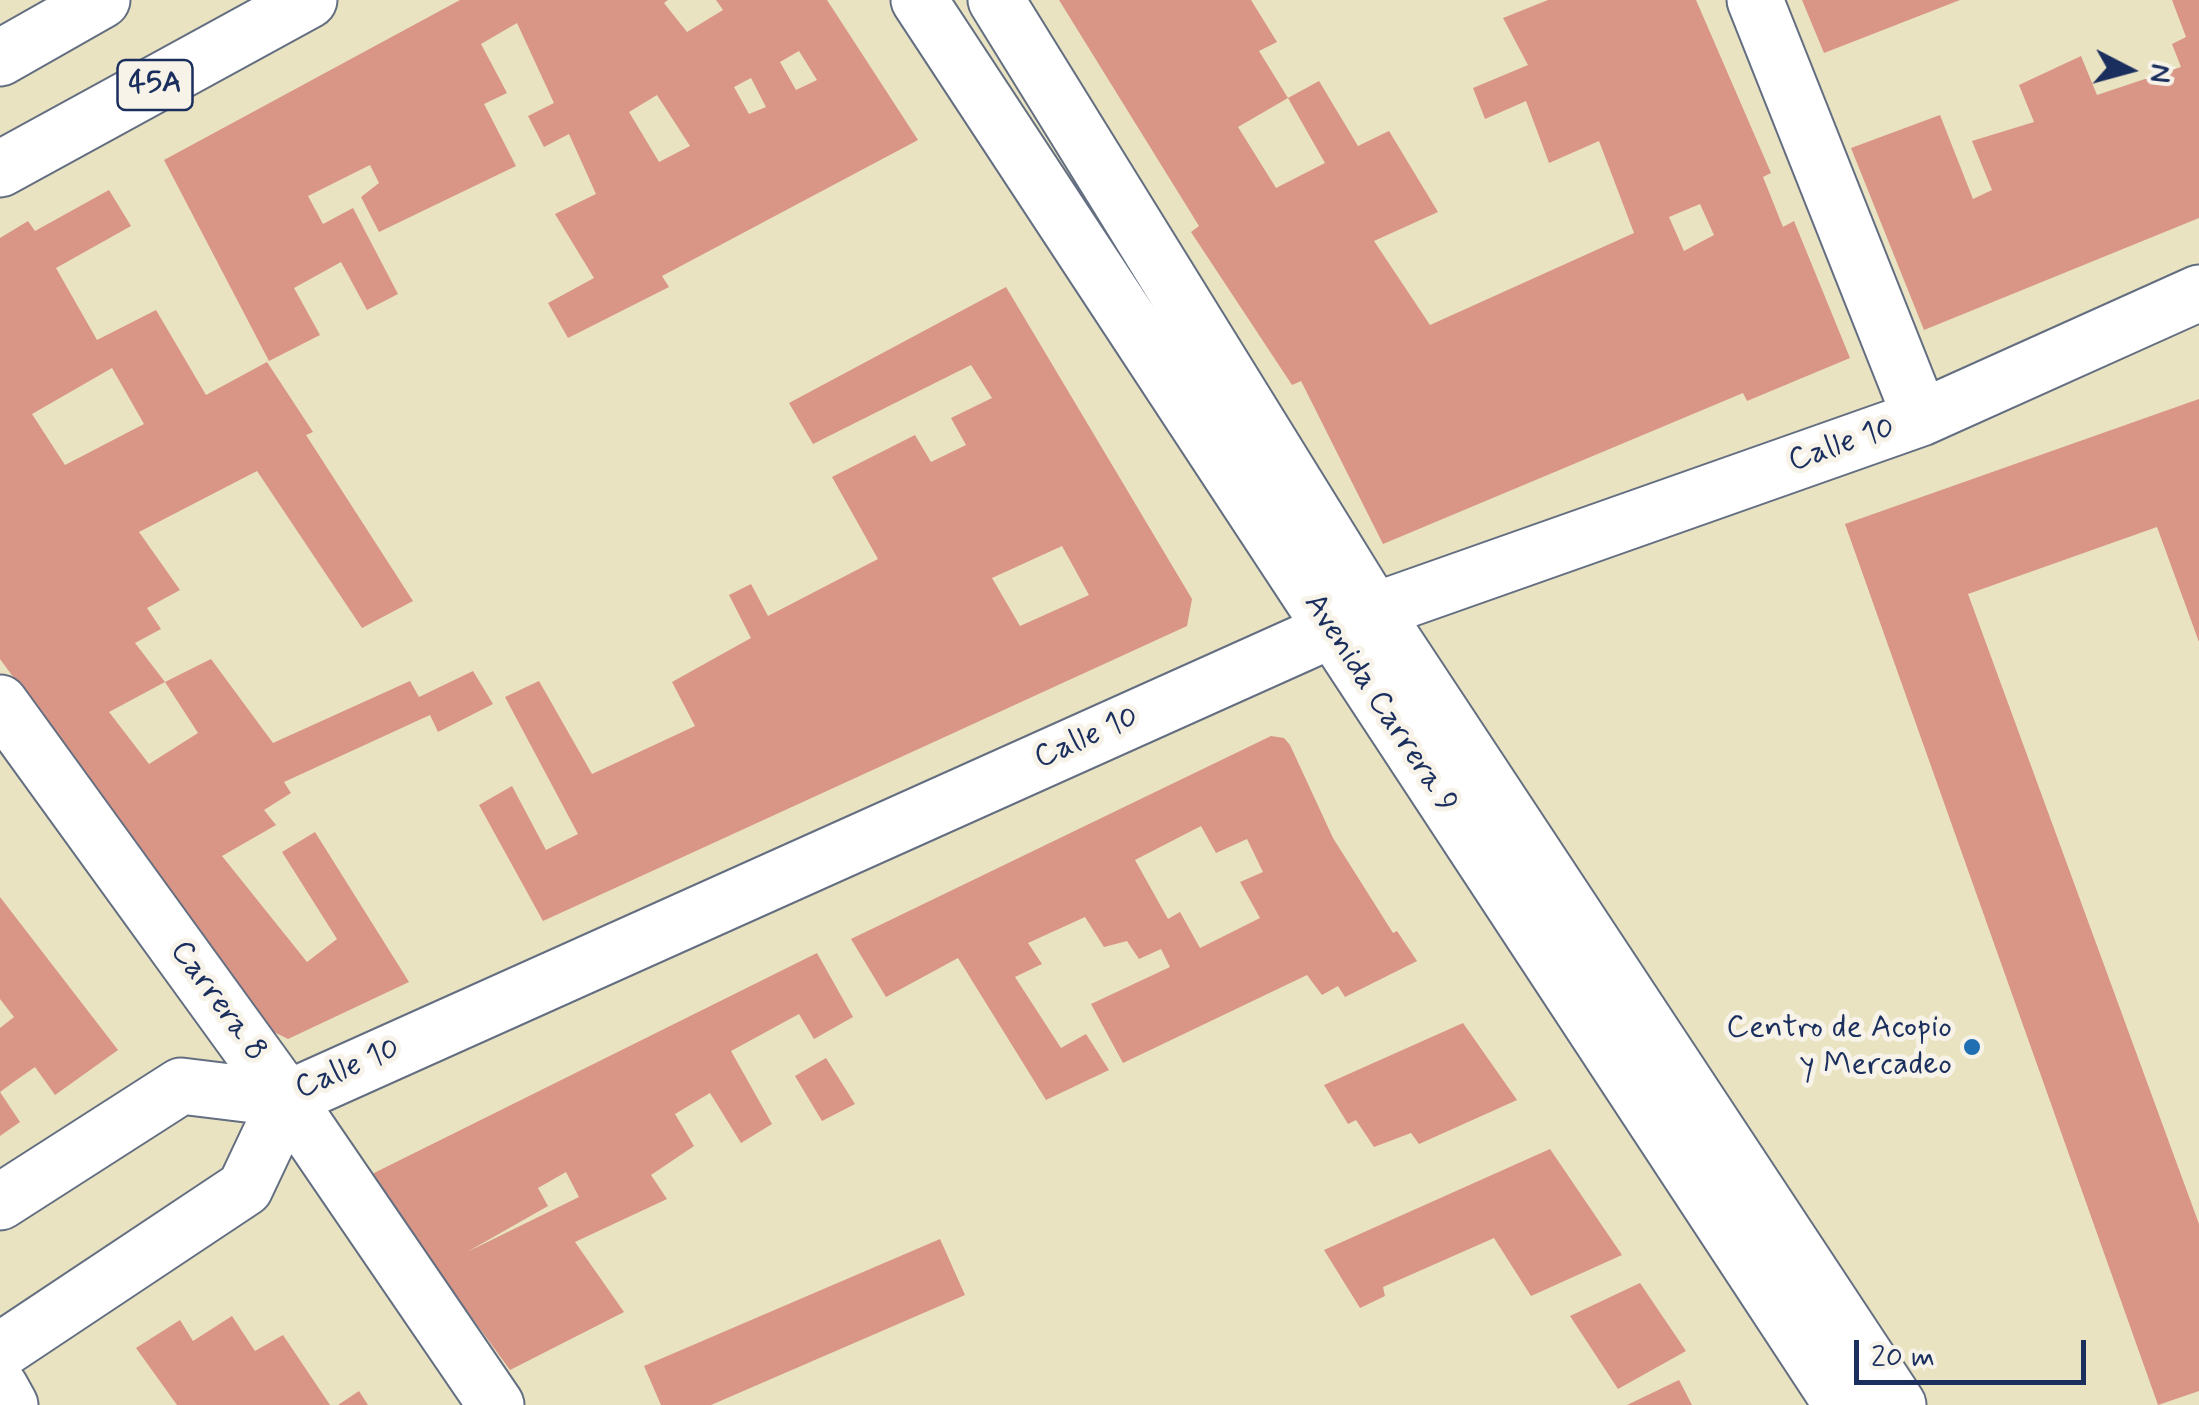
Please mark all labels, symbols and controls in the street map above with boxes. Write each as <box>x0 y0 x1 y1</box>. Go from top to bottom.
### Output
north arrow <box>2079 20 2179 120</box>
road number: 45A <box>118 60 192 110</box>
text: N <box>2140 62 2179 84</box>
street label: Calle 10 <box>1784 410 1900 482</box>
street label: Avenida Carrera 9 <box>1294 587 1464 821</box>
street label: Calle 10 <box>1029 699 1145 779</box>
street label: Carrera 8 <box>160 934 274 1070</box>
place label: Centro de Acopio y Mercadeo <box>1726 1010 1952 1085</box>
street label: Calle 10 <box>290 1031 406 1109</box>
marker: Centro de Acopio y Mercadeo <box>1961 1036 1983 1058</box>
scale bar <box>1859 1320 2092 1382</box>
text: 20 m <box>1871 1338 1935 1377</box>

